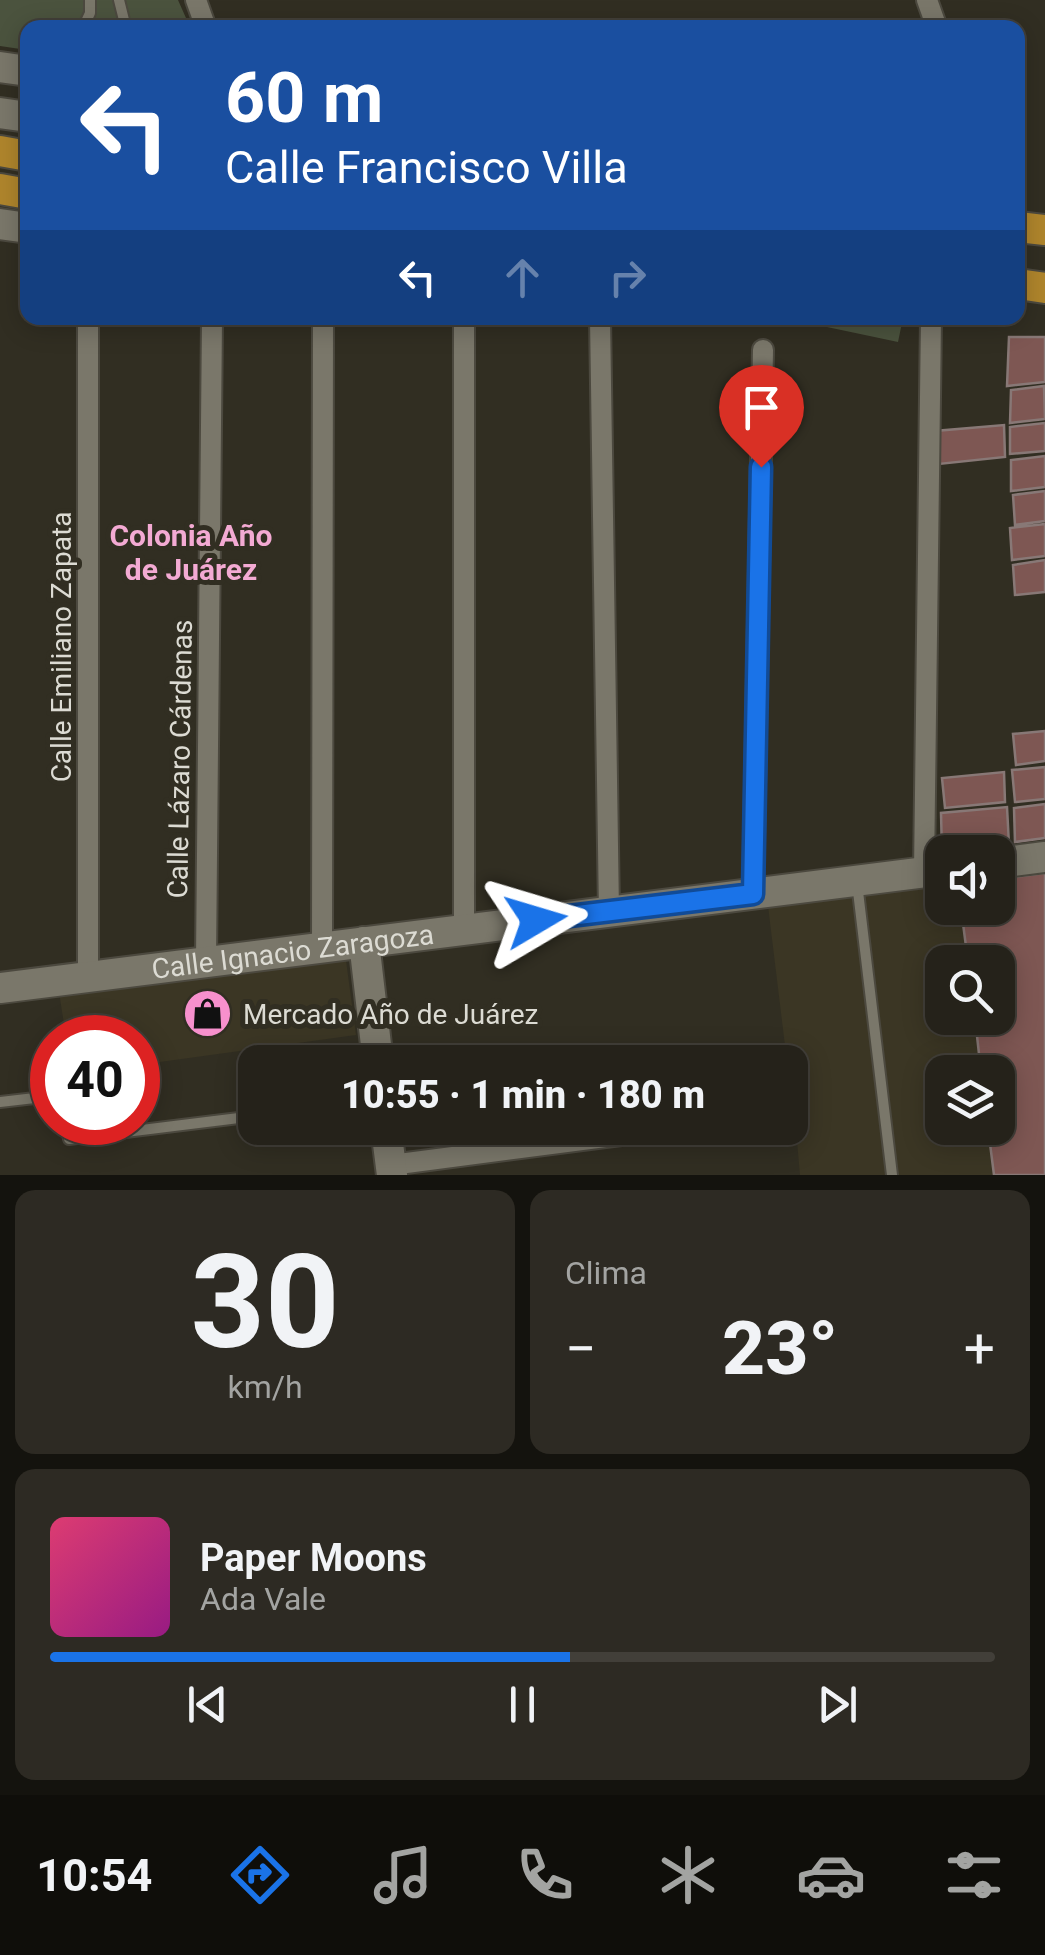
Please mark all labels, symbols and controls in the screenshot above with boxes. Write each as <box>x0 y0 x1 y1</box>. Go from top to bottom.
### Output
text: 60 m <box>225 57 383 139</box>
icon: left <box>60 60 190 190</box>
text: Calle Francisco Villa <box>225 141 628 194</box>
icon: left <box>390 250 445 305</box>
icon: ahead <box>495 250 550 305</box>
icon: right <box>600 250 655 305</box>
pin <box>719 365 804 468</box>
icon: arrive <box>734 380 789 435</box>
street label: Calle Emiliano Zapata <box>45 512 78 782</box>
district label: Colonia Año de Juárez <box>109 518 273 587</box>
street label: Calle Lázaro Cárdenas <box>161 619 199 899</box>
map controls <box>925 835 1015 1145</box>
button: sound <box>925 835 1015 925</box>
position arrow <box>484 868 588 972</box>
street label: Calle Ignacio Zaragoza <box>150 917 436 985</box>
button: search <box>925 945 1015 1035</box>
shop icon: Mercado Año de Juárez <box>182 988 234 1040</box>
place label: Mercado Año de Juárez <box>243 998 538 1031</box>
speed limit sign: 40 <box>30 1015 160 1145</box>
button: layers <box>925 1055 1015 1145</box>
text: 10:55 · 1 min · 180 m <box>341 1073 705 1117</box>
text: 30 <box>190 1226 340 1379</box>
text: Clima <box>565 1254 647 1292</box>
text: 23° <box>722 1304 838 1392</box>
text: − <box>565 1317 596 1381</box>
text: + <box>964 1317 995 1381</box>
text: km/h <box>227 1368 303 1406</box>
text: Paper Moons <box>200 1536 427 1580</box>
text: Ada Vale <box>200 1580 326 1618</box>
icon: previous <box>180 1677 235 1732</box>
icon: pause <box>495 1677 550 1732</box>
icon: next <box>810 1677 865 1732</box>
icon: directions <box>225 1840 295 1910</box>
icon: music <box>368 1840 438 1910</box>
icon: phone <box>510 1840 580 1910</box>
icon: climate <box>653 1840 723 1910</box>
icon: car <box>796 1840 866 1910</box>
icon: filters <box>939 1840 1009 1910</box>
text: 10:54 <box>36 1849 152 1902</box>

